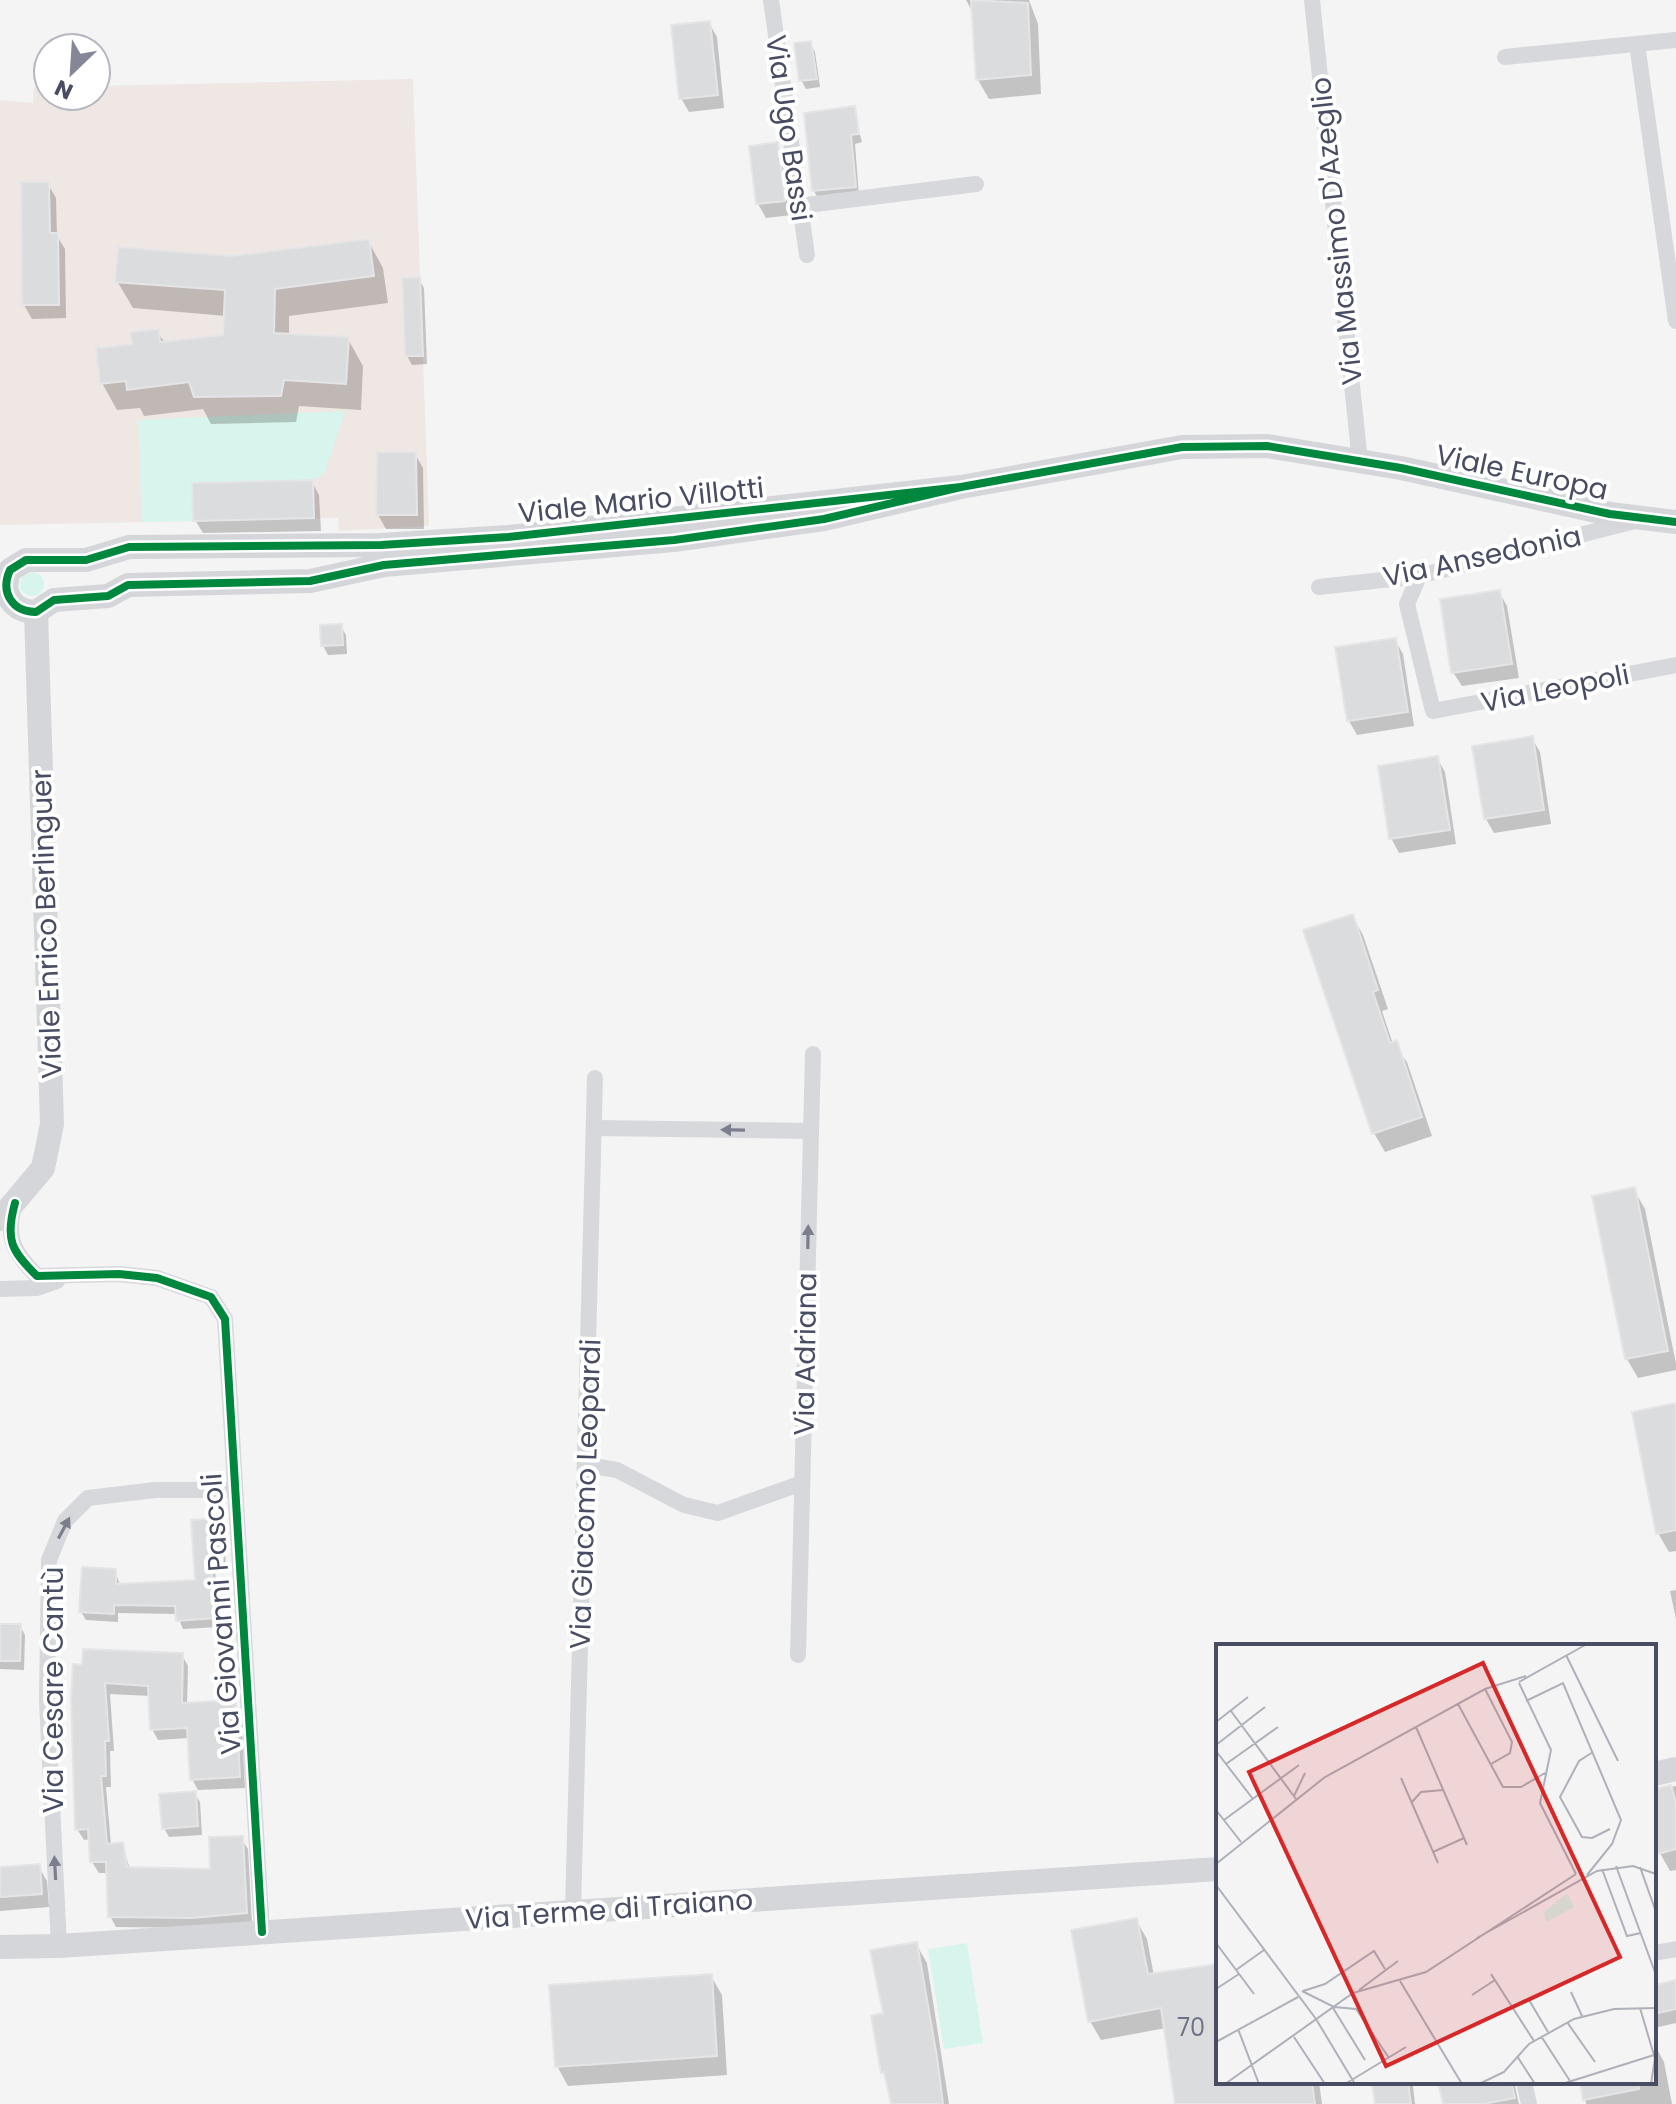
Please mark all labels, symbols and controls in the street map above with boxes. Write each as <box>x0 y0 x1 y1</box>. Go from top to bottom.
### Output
north arrow <box>32 32 112 112</box>
street label: Via Ugo Bassi <box>756 32 821 224</box>
text: N <box>50 72 78 107</box>
street label: Via Massimo D'Azeglio <box>1301 75 1372 387</box>
street label: Viale Europa <box>1432 435 1612 510</box>
street label: Viale Mario Villotti <box>516 468 766 533</box>
street label: Via Ansedonia <box>1379 516 1585 597</box>
street label: Via Leopoli <box>1478 655 1633 722</box>
street label: Viale Enrico Berlinguer <box>22 768 71 1079</box>
one-way arrow <box>720 1124 745 1136</box>
one-way arrow <box>802 1224 815 1249</box>
street label: Via Adriana <box>785 1272 826 1436</box>
street label: Via Giacomo Leopardi <box>561 1338 610 1650</box>
street label: Via Giovanni Pascoli <box>192 1472 251 1756</box>
one-way arrow <box>56 1517 70 1539</box>
street label: Via Cesare Cantù <box>34 1567 73 1813</box>
inset map <box>1216 1644 1656 2084</box>
one-way arrow <box>49 1855 62 1880</box>
street label: Via Terme di Traiano <box>464 1880 754 1939</box>
house number: 70 <box>1177 2011 1205 2044</box>

